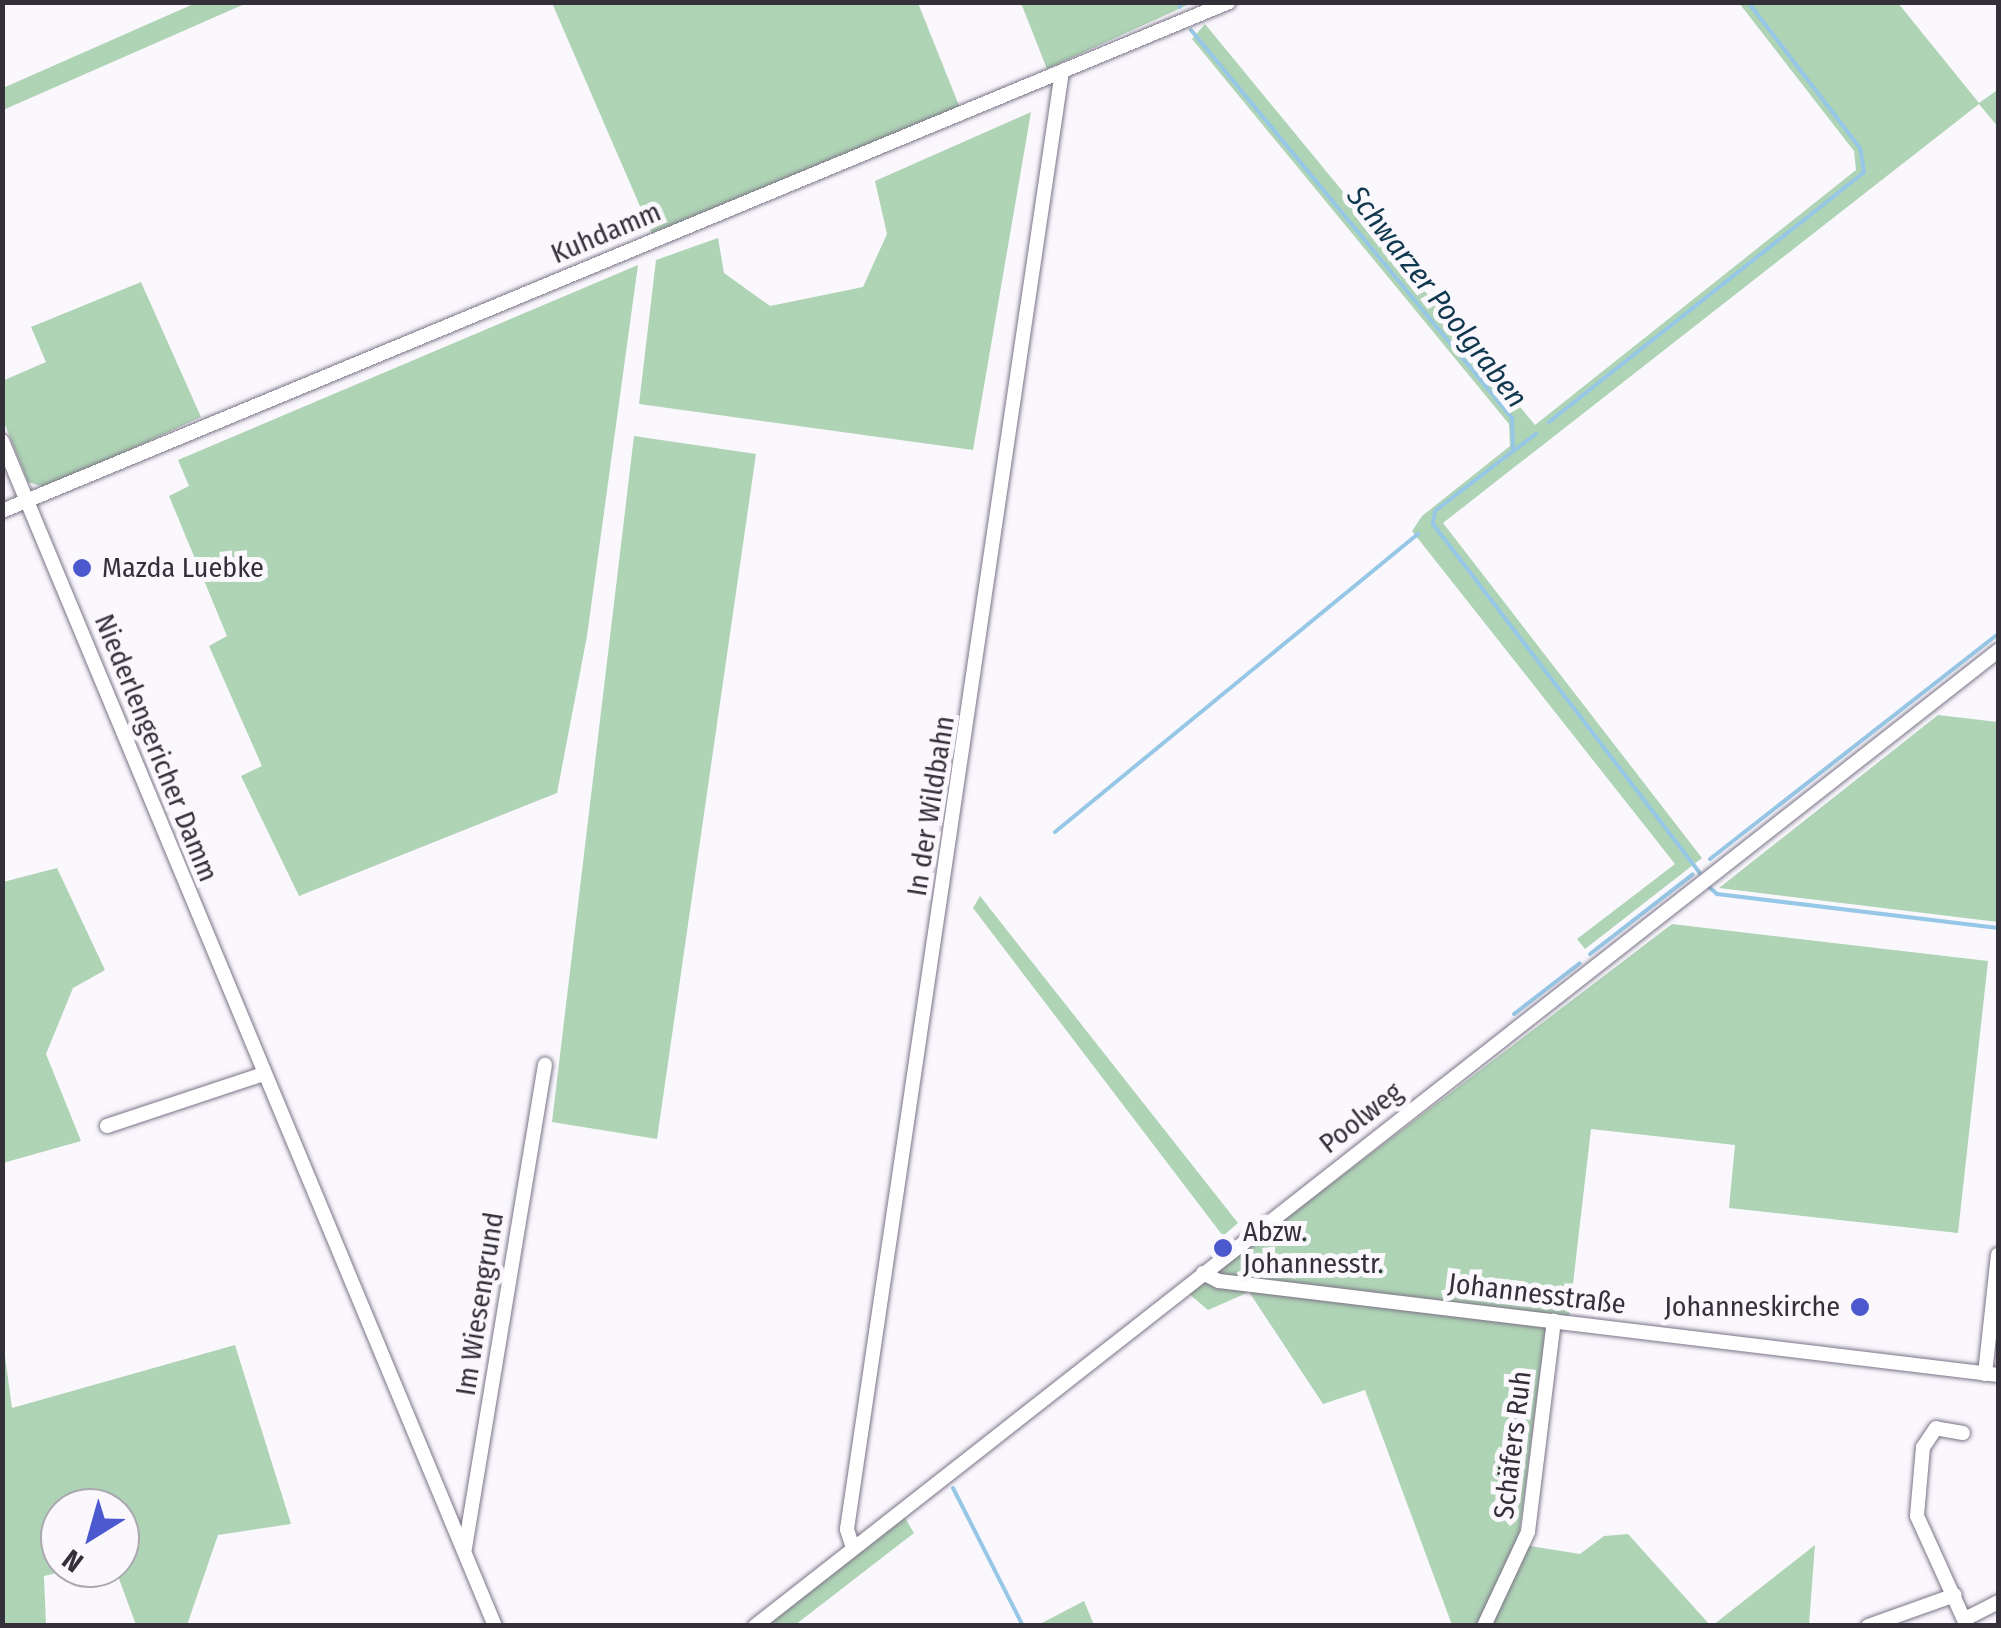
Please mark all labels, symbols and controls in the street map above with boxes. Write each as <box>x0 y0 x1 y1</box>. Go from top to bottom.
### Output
water label: Schwarzer Poolgraben <box>1339 179 1535 415</box>
street label: Kuhdamm <box>546 195 666 271</box>
place label: Mazda Luebke <box>102 551 264 585</box>
marker: Mazda Luebke <box>71 557 93 579</box>
street label: Niederlengericher Damm <box>87 609 225 887</box>
street label: In der Wildbahn <box>900 713 962 899</box>
street label: Poolweg <box>1313 1075 1409 1161</box>
street label: Im Wiesengrund <box>449 1210 511 1398</box>
place label: Abzw. Johannesstr. <box>1243 1215 1383 1281</box>
marker: Abzw. Johannesstr. <box>1212 1237 1234 1259</box>
street label: Johannesstraße <box>1446 1266 1628 1322</box>
place label: Johanneskirche <box>1664 1290 1840 1324</box>
marker: Johanneskirche <box>1849 1296 1871 1318</box>
street label: Schäfers Ruh <box>1487 1369 1539 1521</box>
north arrow <box>40 1488 140 1588</box>
text: N <box>56 1543 89 1579</box>

